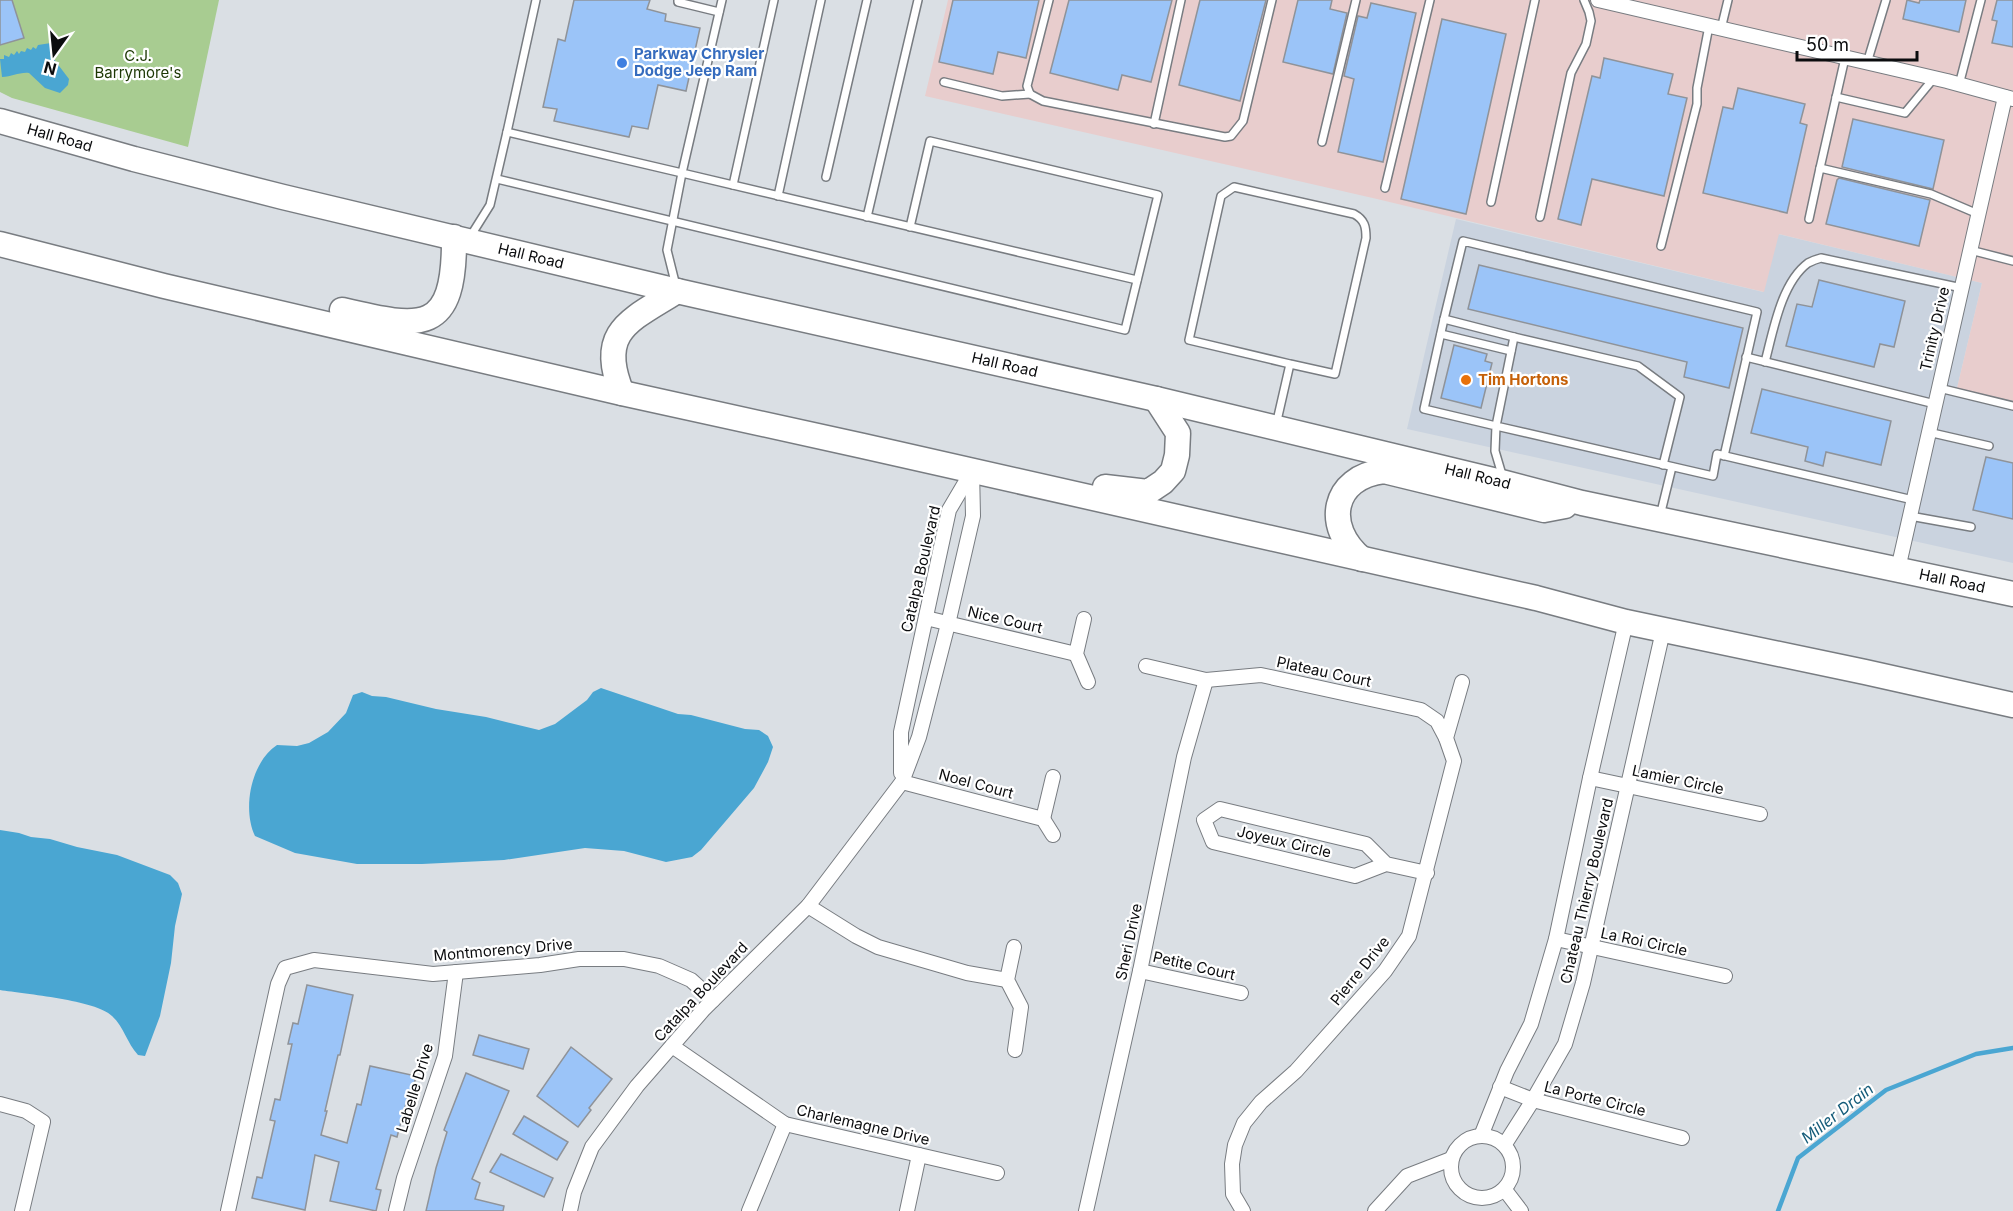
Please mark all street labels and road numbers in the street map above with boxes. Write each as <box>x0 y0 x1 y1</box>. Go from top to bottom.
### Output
street label: Hall Road <box>25 119 95 156</box>
street label: Hall Road <box>496 239 566 273</box>
street label: Trinity Drive <box>1916 285 1953 373</box>
street label: Hall Road <box>970 348 1040 381</box>
street label: Hall Road <box>1443 459 1513 493</box>
street label: Catalpa Boulevard <box>897 504 944 634</box>
street label: Hall Road <box>1917 564 1987 597</box>
street label: Nice Court <box>966 602 1044 637</box>
street label: Plateau Court <box>1275 652 1373 691</box>
street label: Lamier Circle <box>1631 761 1726 798</box>
street label: Noel Court <box>937 764 1016 803</box>
street label: Chateau Thierry Boulevard <box>1556 796 1617 986</box>
street label: Joyeux Circle <box>1235 821 1333 862</box>
street label: Sheri Drive <box>1111 902 1146 982</box>
street label: La Roi Circle <box>1599 923 1689 960</box>
street label: Pierre Drive <box>1326 932 1393 1009</box>
street label: Montmorency Drive <box>433 934 573 965</box>
street label: Catalpa Boulevard <box>650 938 752 1045</box>
street label: Petite Court <box>1151 947 1237 984</box>
street label: Labelle Drive <box>392 1041 437 1135</box>
street label: La Porte Circle <box>1542 1077 1648 1120</box>
street label: Charlemagne Drive <box>795 1100 932 1149</box>

